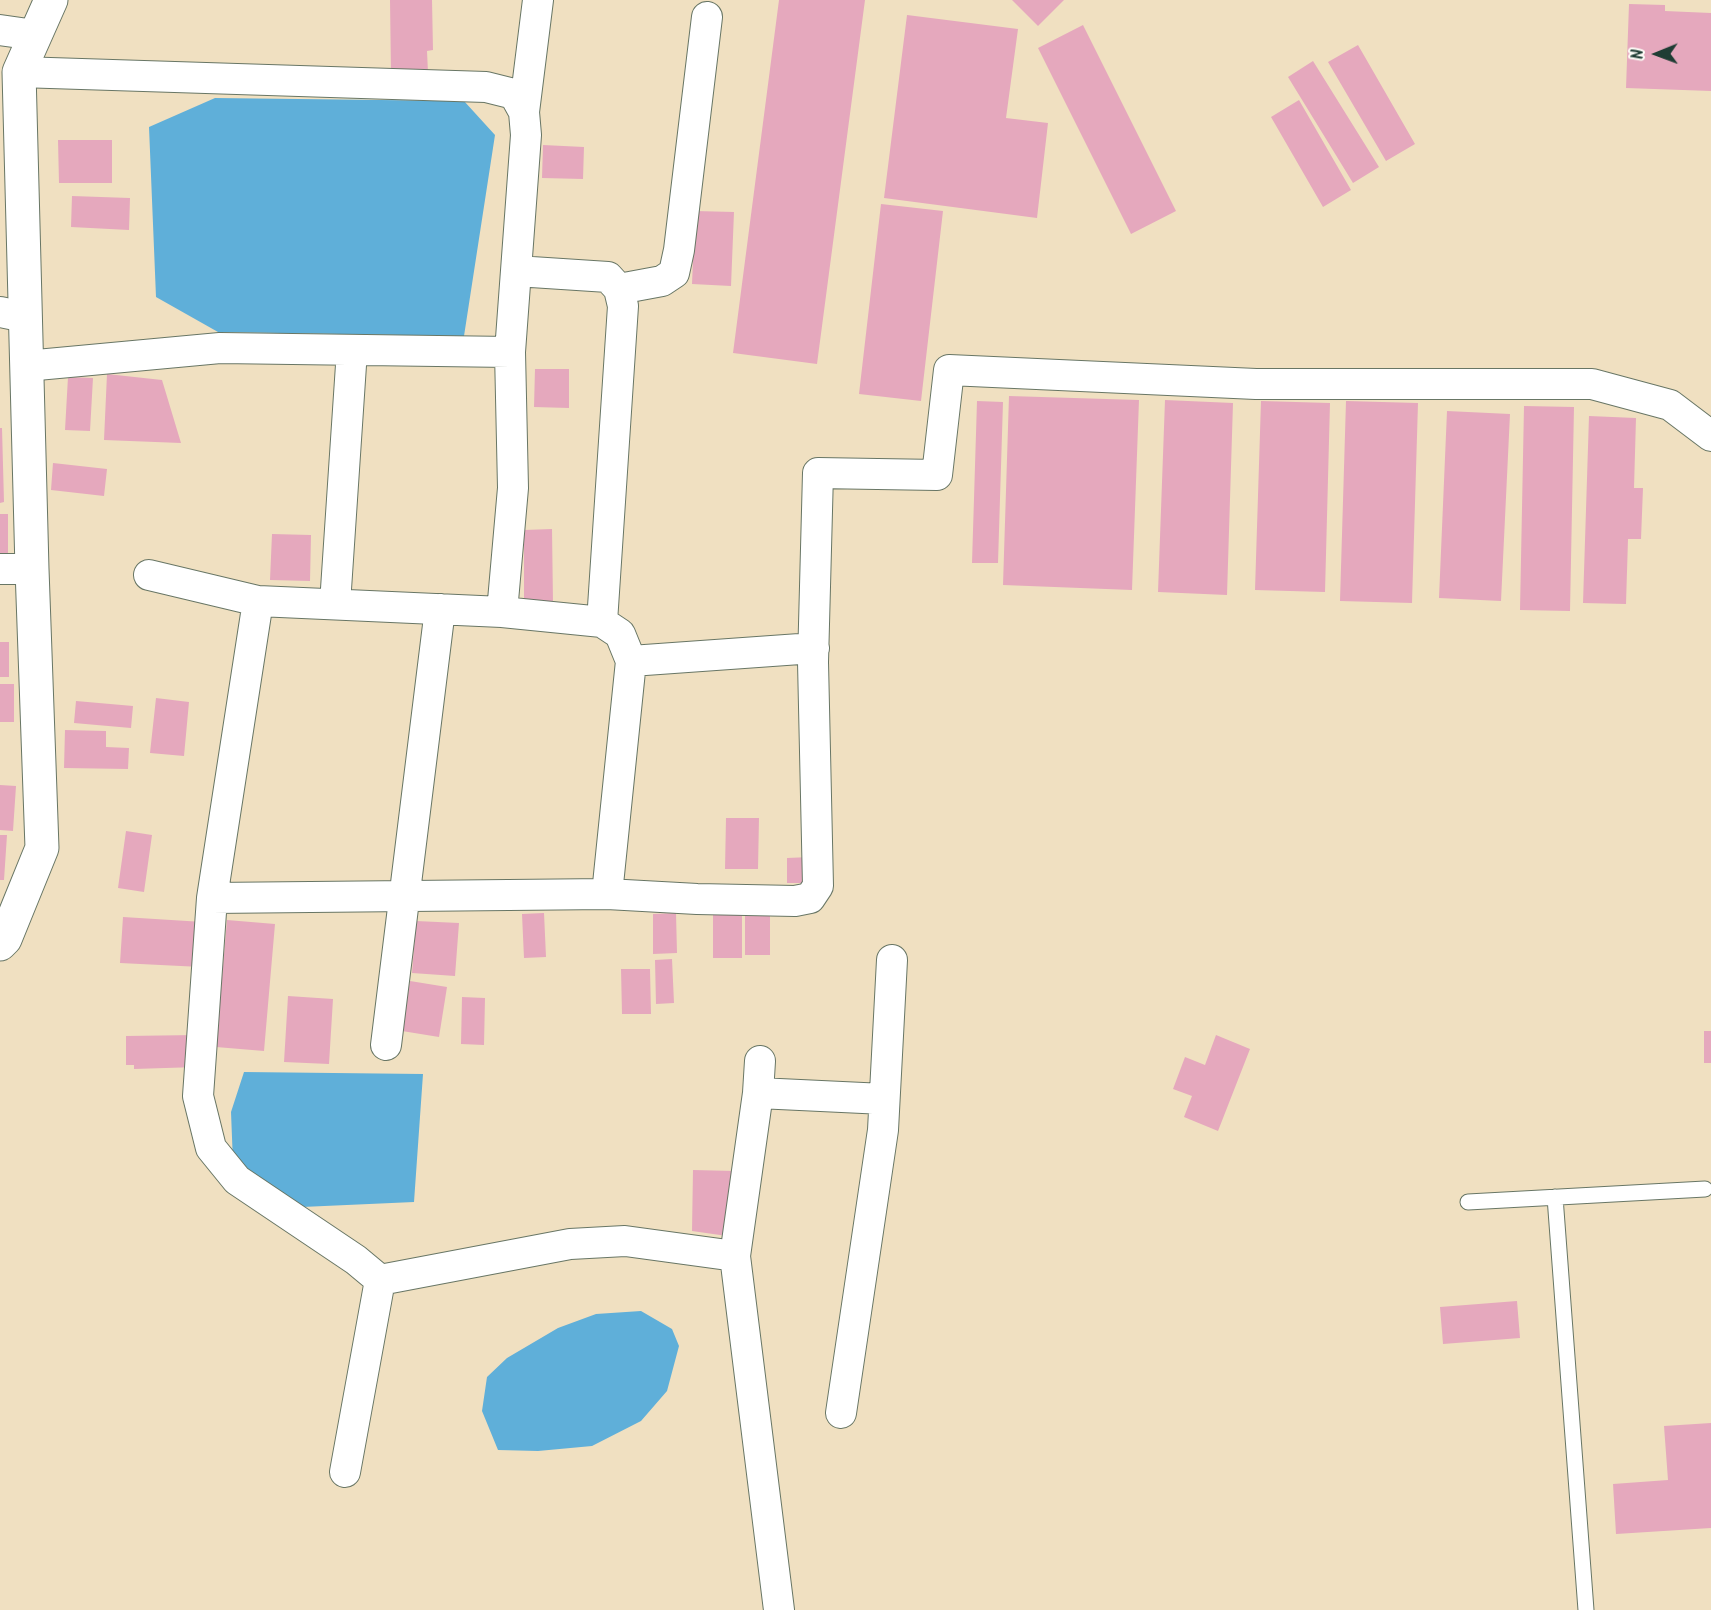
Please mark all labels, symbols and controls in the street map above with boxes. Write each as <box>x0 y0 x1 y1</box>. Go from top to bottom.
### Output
north arrow <box>1627 24 1687 84</box>
text: N <box>1626 49 1651 60</box>

